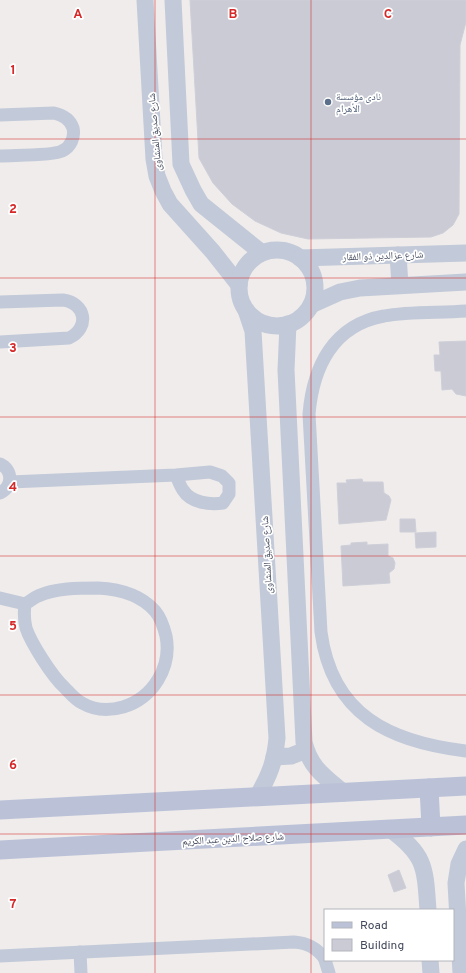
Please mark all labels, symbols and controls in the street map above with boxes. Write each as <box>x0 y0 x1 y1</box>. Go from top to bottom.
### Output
text: A <box>73 7 83 23</box>
text: B <box>229 7 238 23</box>
text: C <box>384 7 392 23</box>
text: 1 <box>10 63 16 79</box>
place label: نادى مؤسسة الأهرام <box>336 91 381 116</box>
street label: شارع صديق المنشاوى <box>146 92 165 171</box>
marker: نادى مؤسسة الأهرام <box>323 97 333 107</box>
text: 2 <box>9 202 17 218</box>
street label: شارع عزالدين ذو الفقار <box>341 249 424 264</box>
text: 3 <box>9 341 17 357</box>
text: 4 <box>9 480 17 496</box>
street label: شارع صديق المنشاوى <box>259 515 276 594</box>
text: 5 <box>9 619 17 635</box>
text: 6 <box>9 758 17 774</box>
street label: شارع صلاح الدين عبد الكريم <box>182 830 285 849</box>
text: 7 <box>10 897 17 913</box>
legend <box>324 909 454 961</box>
text: Road <box>360 918 388 934</box>
text: Building <box>360 938 404 954</box>

